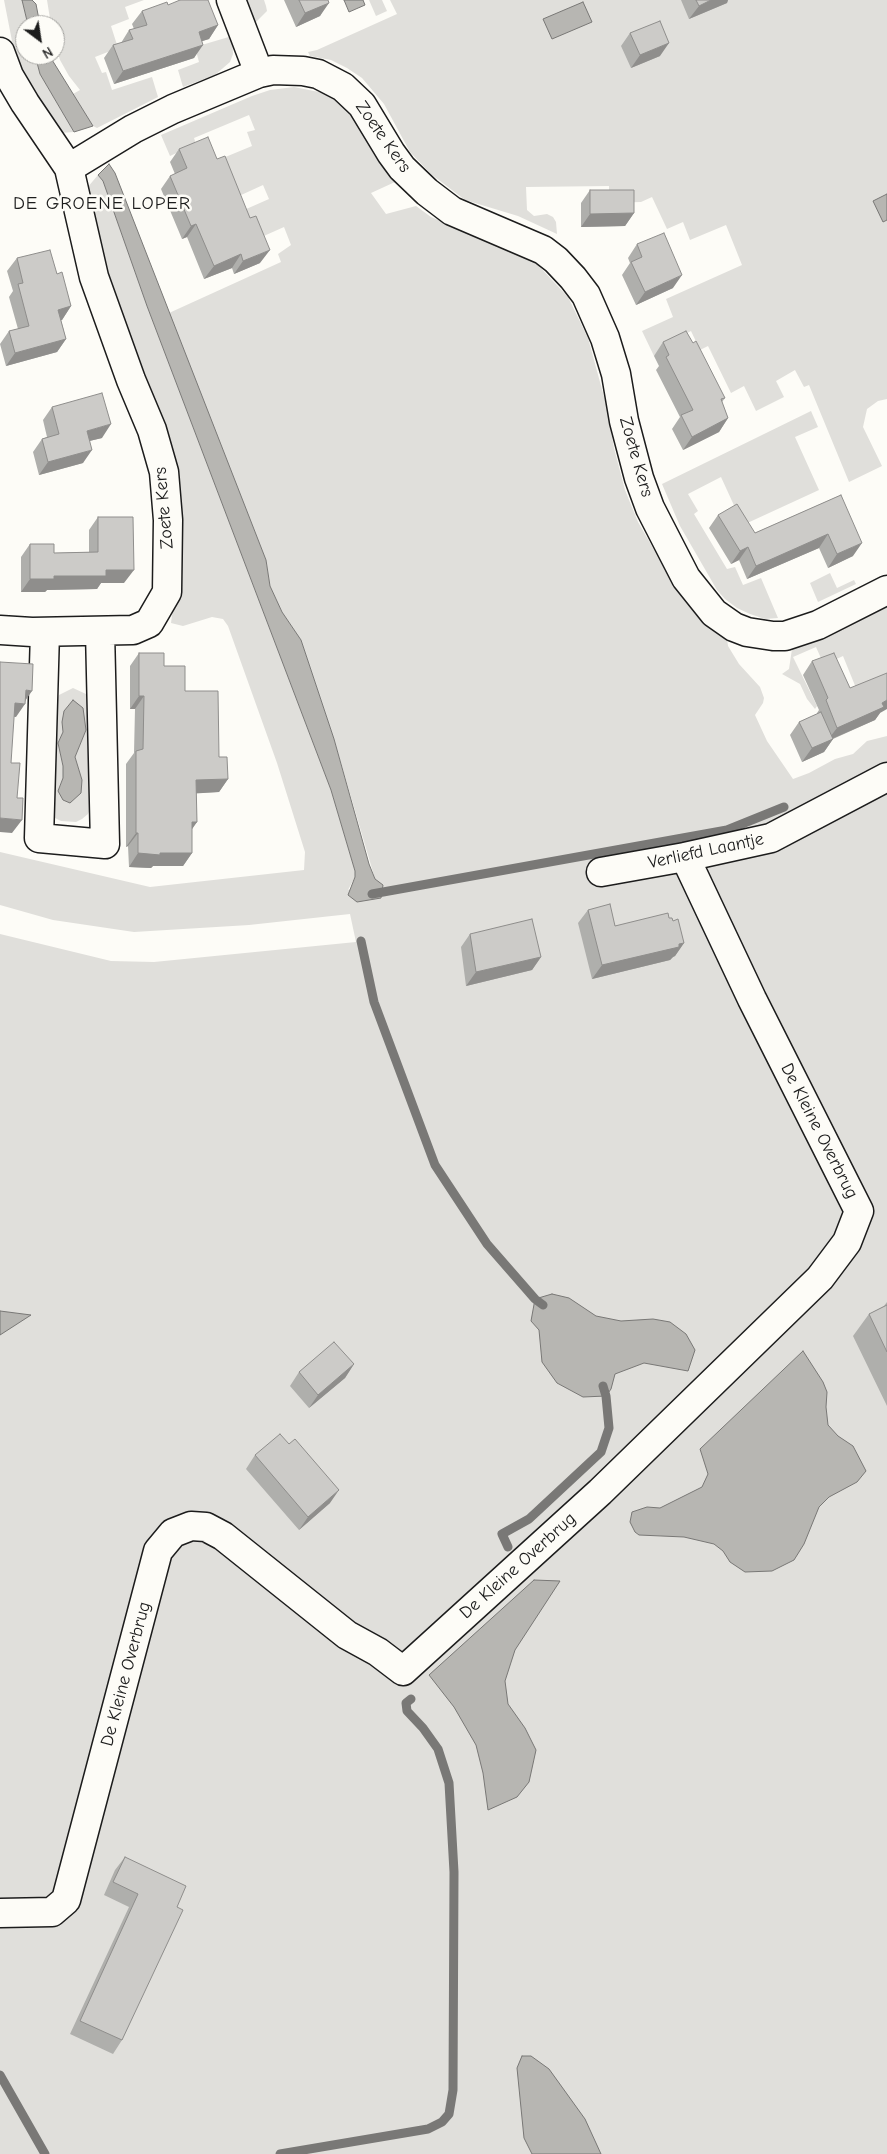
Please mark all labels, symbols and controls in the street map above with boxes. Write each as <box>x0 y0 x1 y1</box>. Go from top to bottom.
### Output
north arrow <box>15 15 65 65</box>
text: N <box>39 43 56 62</box>
street label: Zoete Kers <box>351 97 415 177</box>
district label: DE GROENE LOPER <box>11 193 193 215</box>
street label: Zoete Kers <box>614 414 658 500</box>
street label: Zoete Kers <box>150 466 178 550</box>
street label: Verliefd Laantje <box>646 828 766 874</box>
street label: De Kleine Overbrug <box>776 1060 862 1202</box>
street label: De Kleine Overbrug <box>455 1508 581 1624</box>
street label: De Kleine Overbrug <box>96 1599 156 1749</box>

